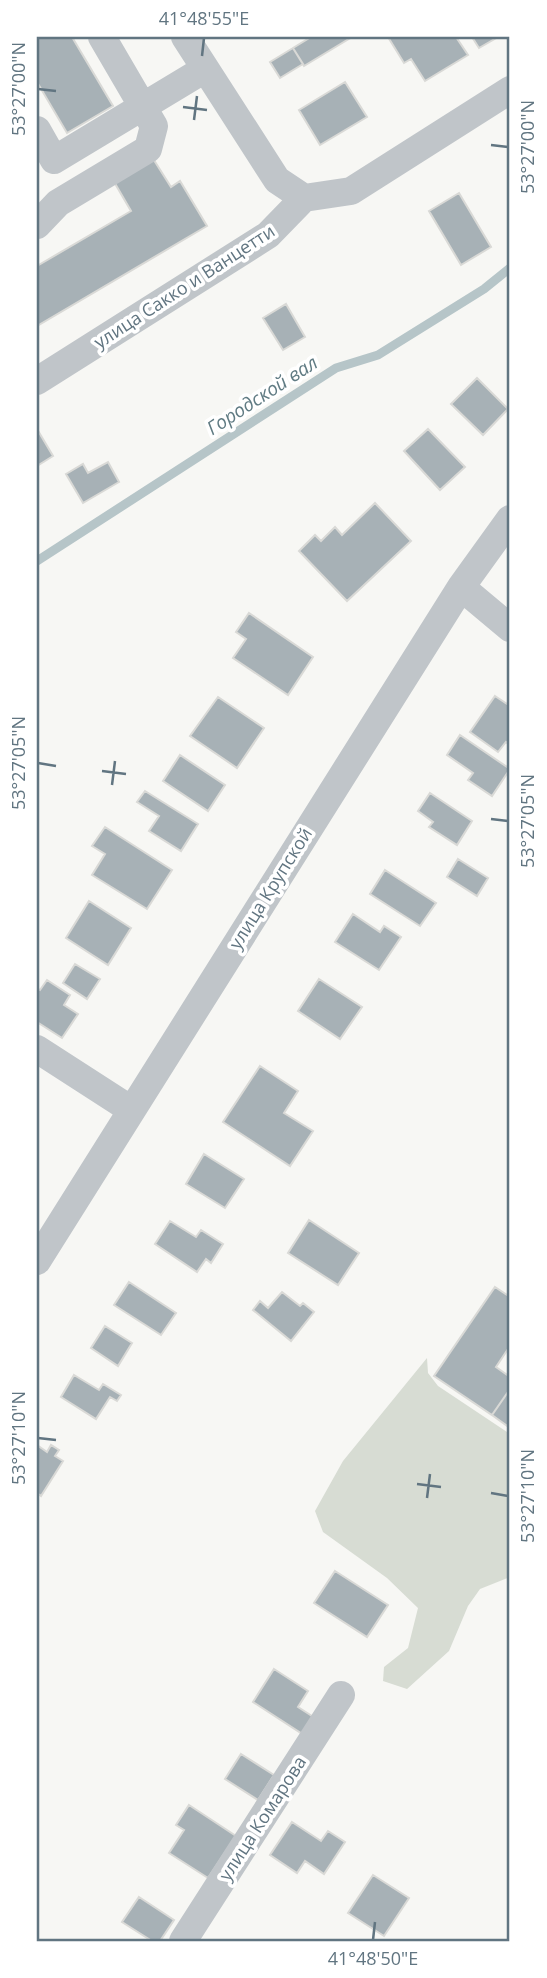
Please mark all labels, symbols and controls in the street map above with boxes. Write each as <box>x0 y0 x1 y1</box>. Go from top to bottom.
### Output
text: 41°48'55"E <box>159 6 249 30</box>
text: 53°27'00"N <box>6 42 30 136</box>
text: 53°27'00"N <box>515 100 539 194</box>
street label: улица Сакко и Ванцетти <box>89 218 279 354</box>
water label: Городской вал <box>201 349 323 441</box>
text: 53°27'05"N <box>6 716 30 810</box>
text: 53°27'05"N <box>515 774 539 868</box>
street label: улица Крупской <box>223 823 317 953</box>
text: 53°27'10"N <box>6 1391 30 1485</box>
text: 53°27'10"N <box>515 1449 539 1543</box>
street label: улица Комарова <box>213 1751 311 1885</box>
text: 41°48'50"E <box>328 1946 418 1970</box>

